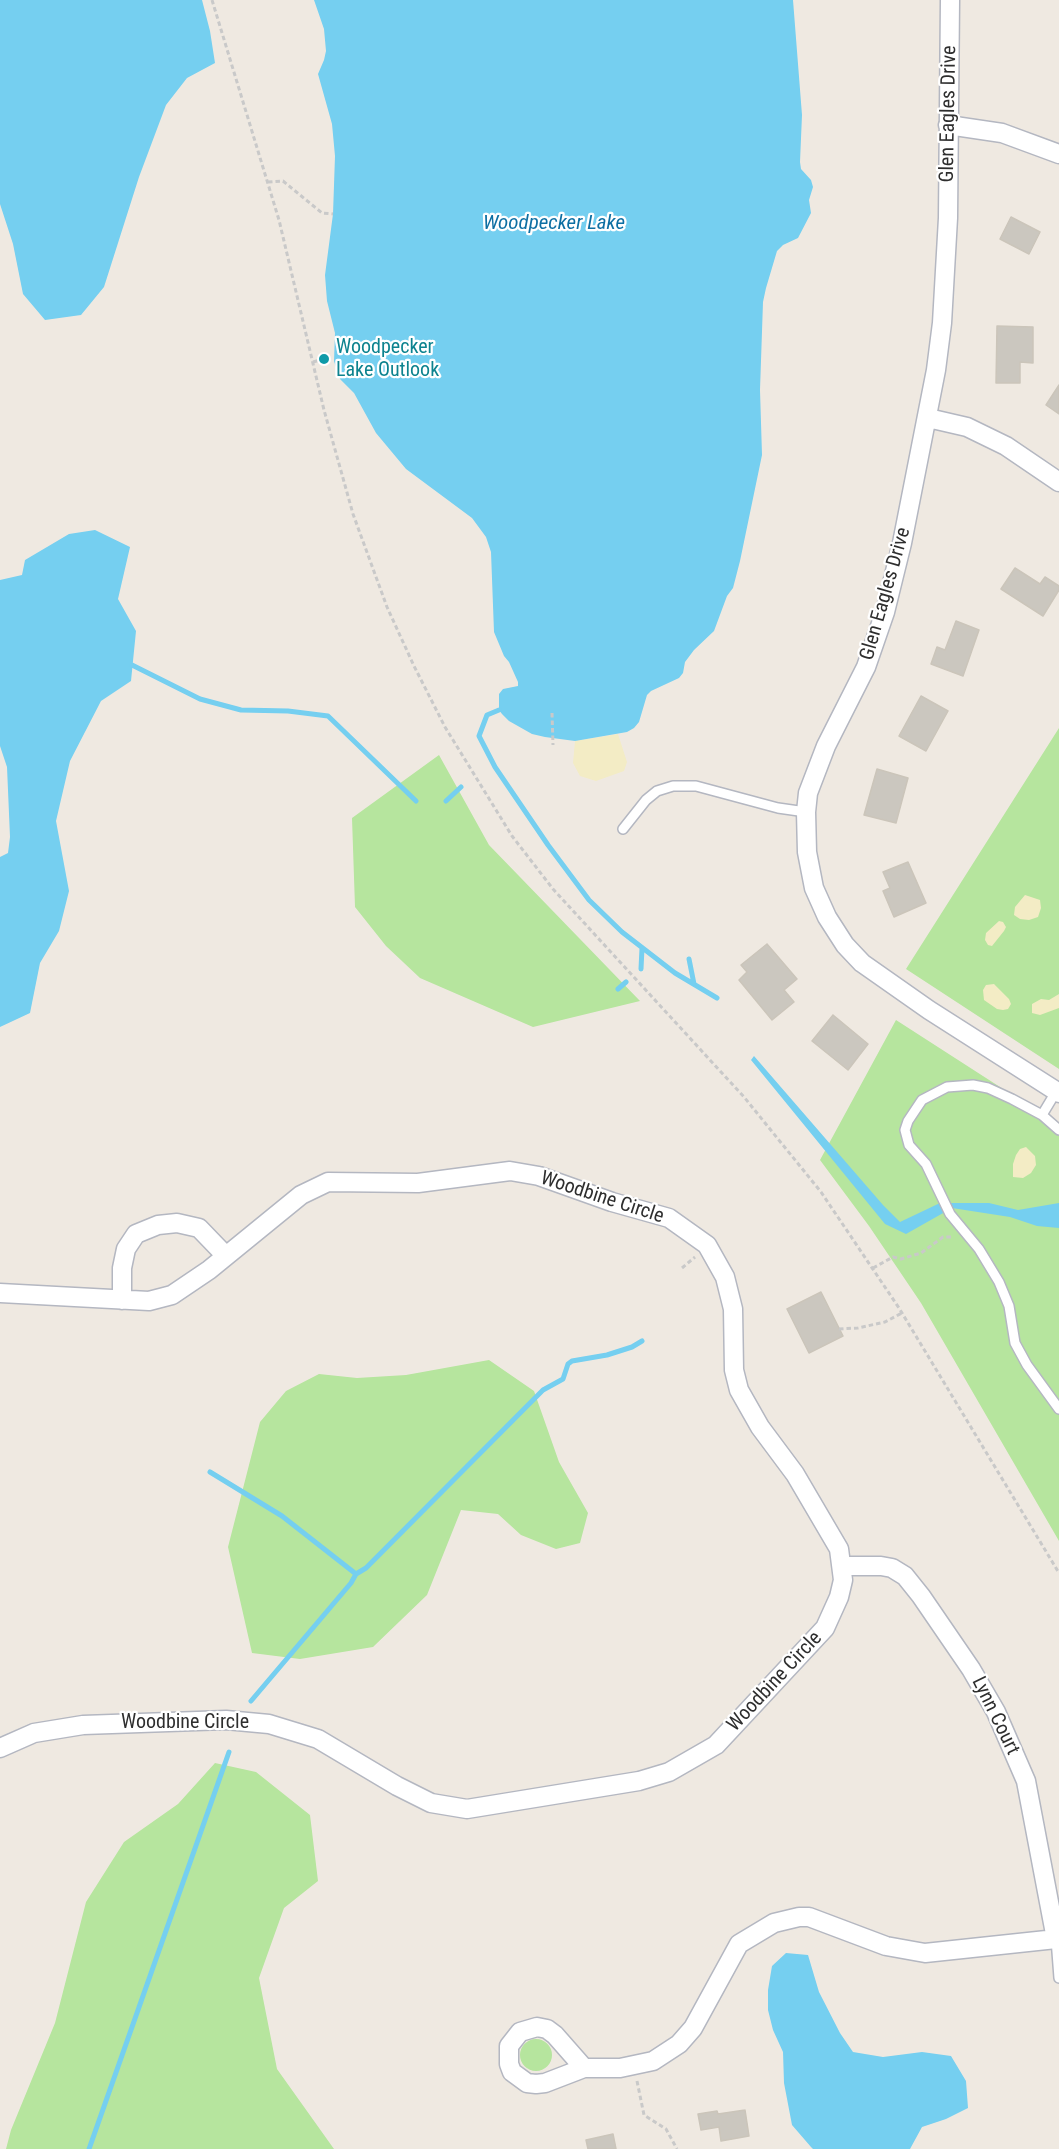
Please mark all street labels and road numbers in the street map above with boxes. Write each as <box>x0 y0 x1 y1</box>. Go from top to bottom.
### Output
street label: Glen Eagles Drive <box>936 45 962 183</box>
street label: Glen Eagles Drive <box>856 525 916 663</box>
street label: Woodbine Circle <box>537 1167 667 1229</box>
street label: Woodbine Circle <box>723 1627 827 1737</box>
street label: Lynn Court <box>966 1673 1024 1759</box>
street label: Woodbine Circle <box>121 1711 249 1735</box>

